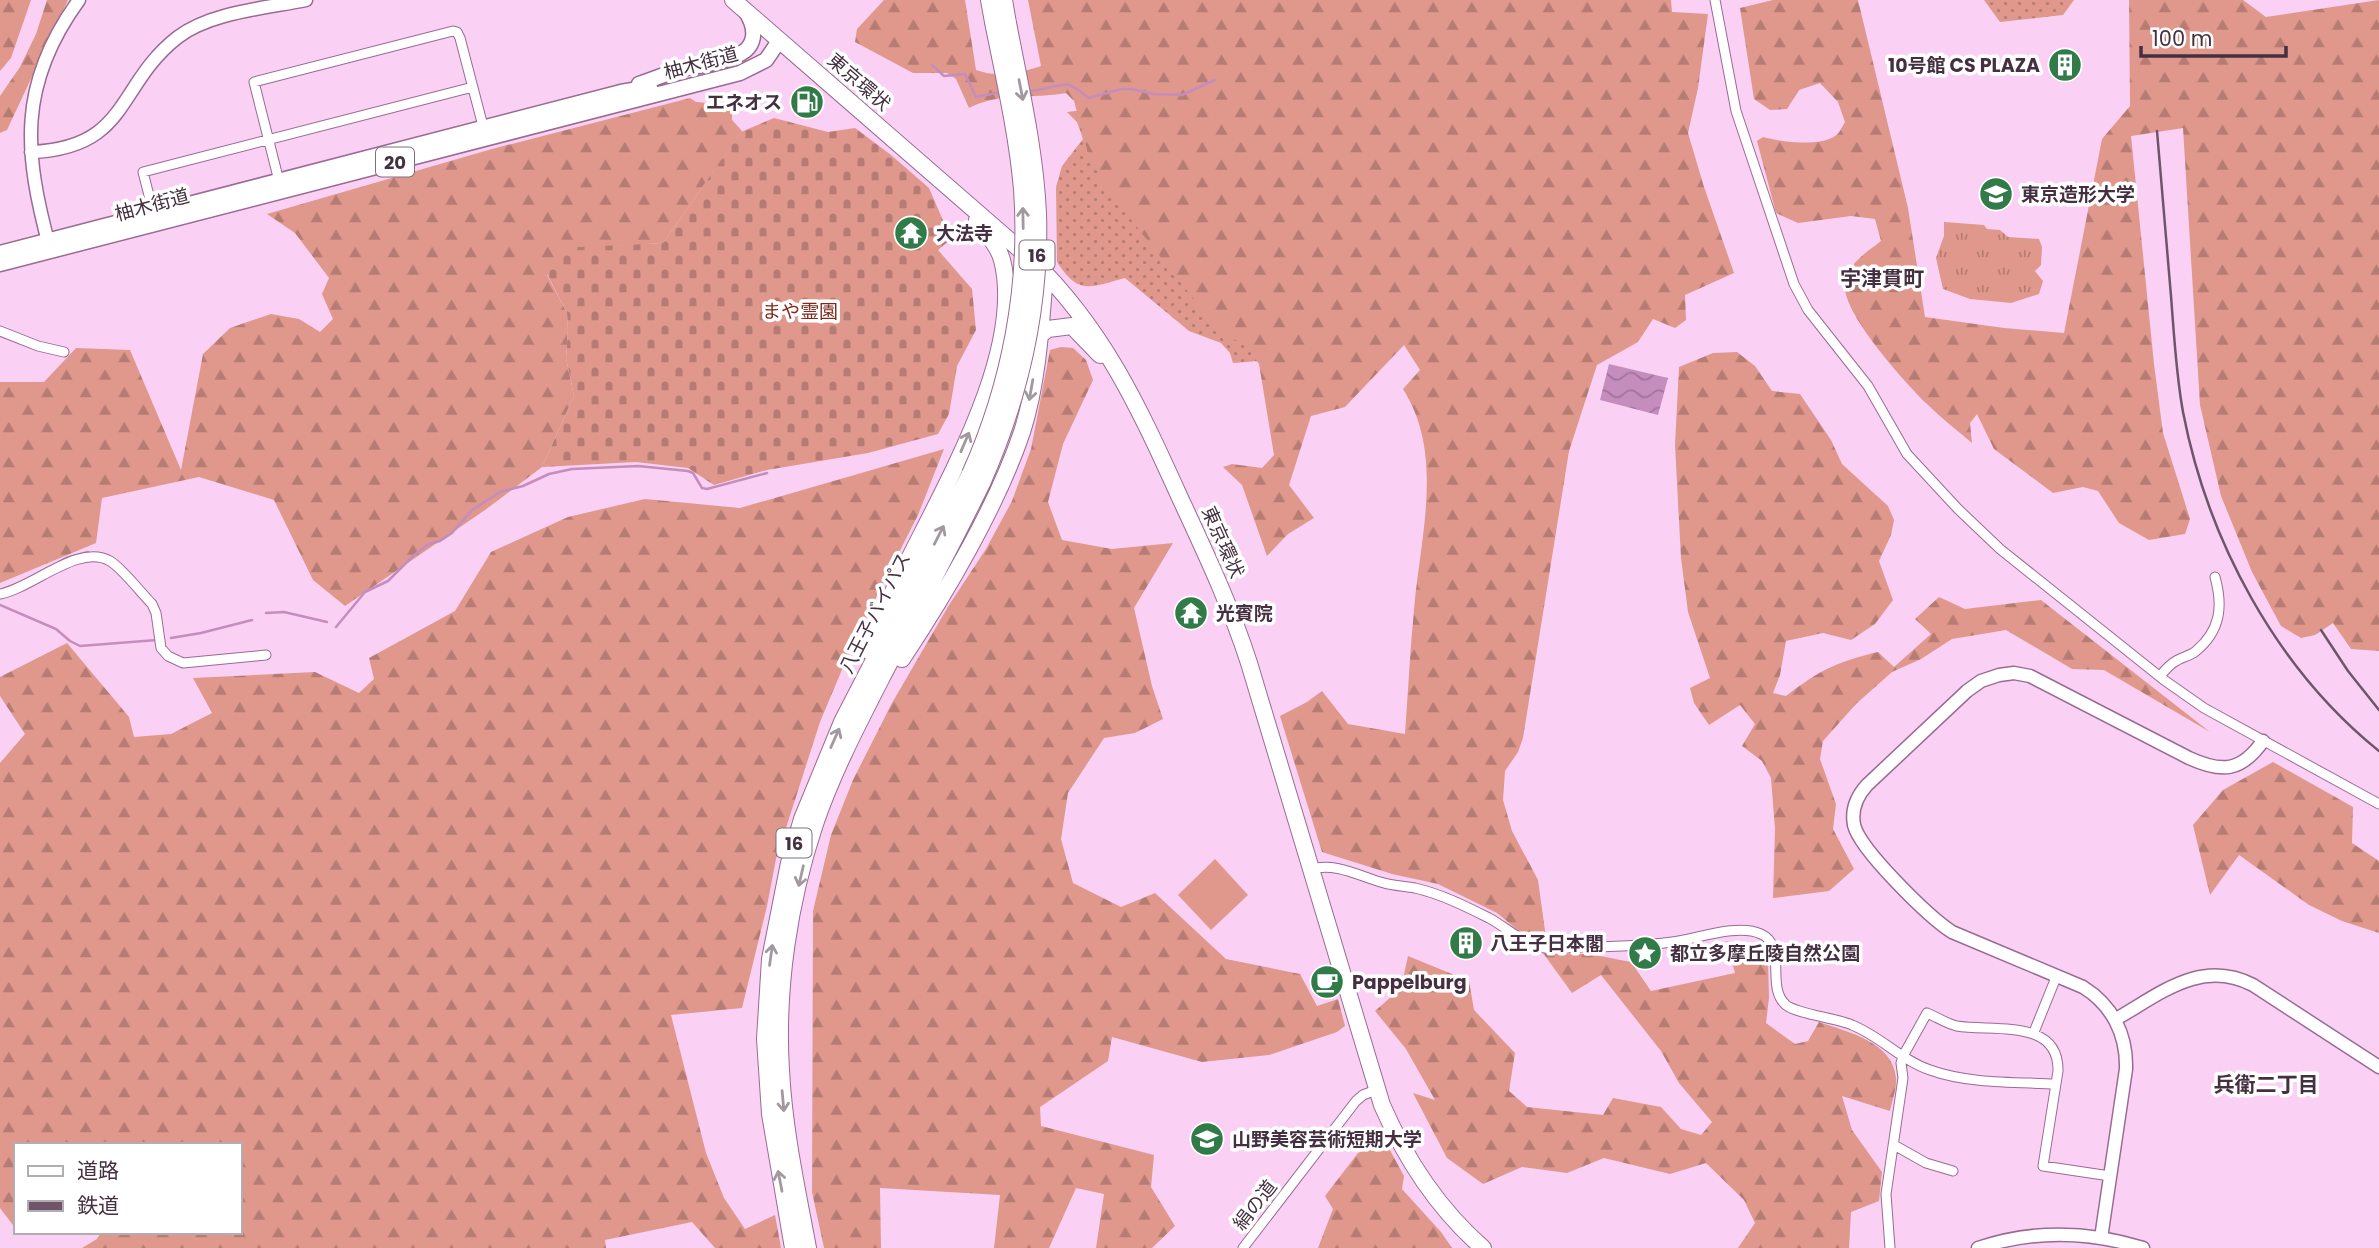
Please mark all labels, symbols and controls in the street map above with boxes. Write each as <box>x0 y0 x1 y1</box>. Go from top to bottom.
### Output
scale bar <box>2141 14 2286 58</box>
text: 100 m <box>2152 24 2212 53</box>
street label: 柚木街道 <box>661 40 741 86</box>
building icon: 10号館 CS PLAZA <box>2046 46 2084 84</box>
street label: 東京環状 <box>821 47 897 117</box>
place label: 10号館 CS PLAZA <box>1888 52 2040 79</box>
one-way arrow <box>1015 79 1029 101</box>
fuel station icon: エネオス <box>788 83 826 121</box>
place label: エネオス <box>706 89 782 116</box>
road number: 20 <box>376 148 414 176</box>
school or university icon: 東京造形大学 <box>1977 175 2015 213</box>
place label: 東京造形大学 <box>2021 181 2135 208</box>
street label: 柚木街道 <box>112 182 192 228</box>
one-way arrow <box>1016 206 1030 229</box>
temple icon: 大法寺 <box>892 214 930 252</box>
place label: 大法寺 <box>936 220 993 247</box>
road number: 16 <box>1020 241 1054 270</box>
district label: 宇津貫町 <box>1840 264 1924 293</box>
park label: まや霊園 <box>762 298 838 325</box>
one-way arrow <box>1024 378 1037 400</box>
one-way arrow <box>959 432 972 454</box>
street label: 東京環状 <box>1195 502 1251 582</box>
one-way arrow <box>933 525 947 546</box>
street label: 八王子バイパス <box>833 548 917 678</box>
temple icon: 光賓院 <box>1172 594 1210 632</box>
place label: 光賓院 <box>1216 600 1273 627</box>
one-way arrow <box>829 727 842 749</box>
road number: 16 <box>776 828 812 858</box>
one-way arrow <box>794 864 807 887</box>
building icon: 八王子日本閣 <box>1447 924 1485 962</box>
place label: 八王子日本閣 <box>1490 930 1604 957</box>
place icon: 都立多摩丘陵自然公園 <box>1626 934 1664 972</box>
place label: 都立多摩丘陵自然公園 <box>1670 940 1860 967</box>
one-way arrow <box>765 944 778 967</box>
cafe icon: Pappelburg <box>1308 963 1346 1001</box>
place label: Pappelburg <box>1352 969 1467 996</box>
district label: 兵衛二丁目 <box>2214 1070 2319 1099</box>
one-way arrow <box>777 1090 790 1112</box>
school or university icon: 山野美容芸術短期大学 <box>1188 1120 1226 1158</box>
place label: 山野美容芸術短期大学 <box>1232 1126 1422 1153</box>
legend <box>14 1143 242 1234</box>
text: 道路 <box>77 1156 119 1185</box>
one-way arrow <box>773 1170 787 1193</box>
street label: 絹の道 <box>1227 1174 1283 1236</box>
text: 鉄道 <box>77 1191 119 1220</box>

